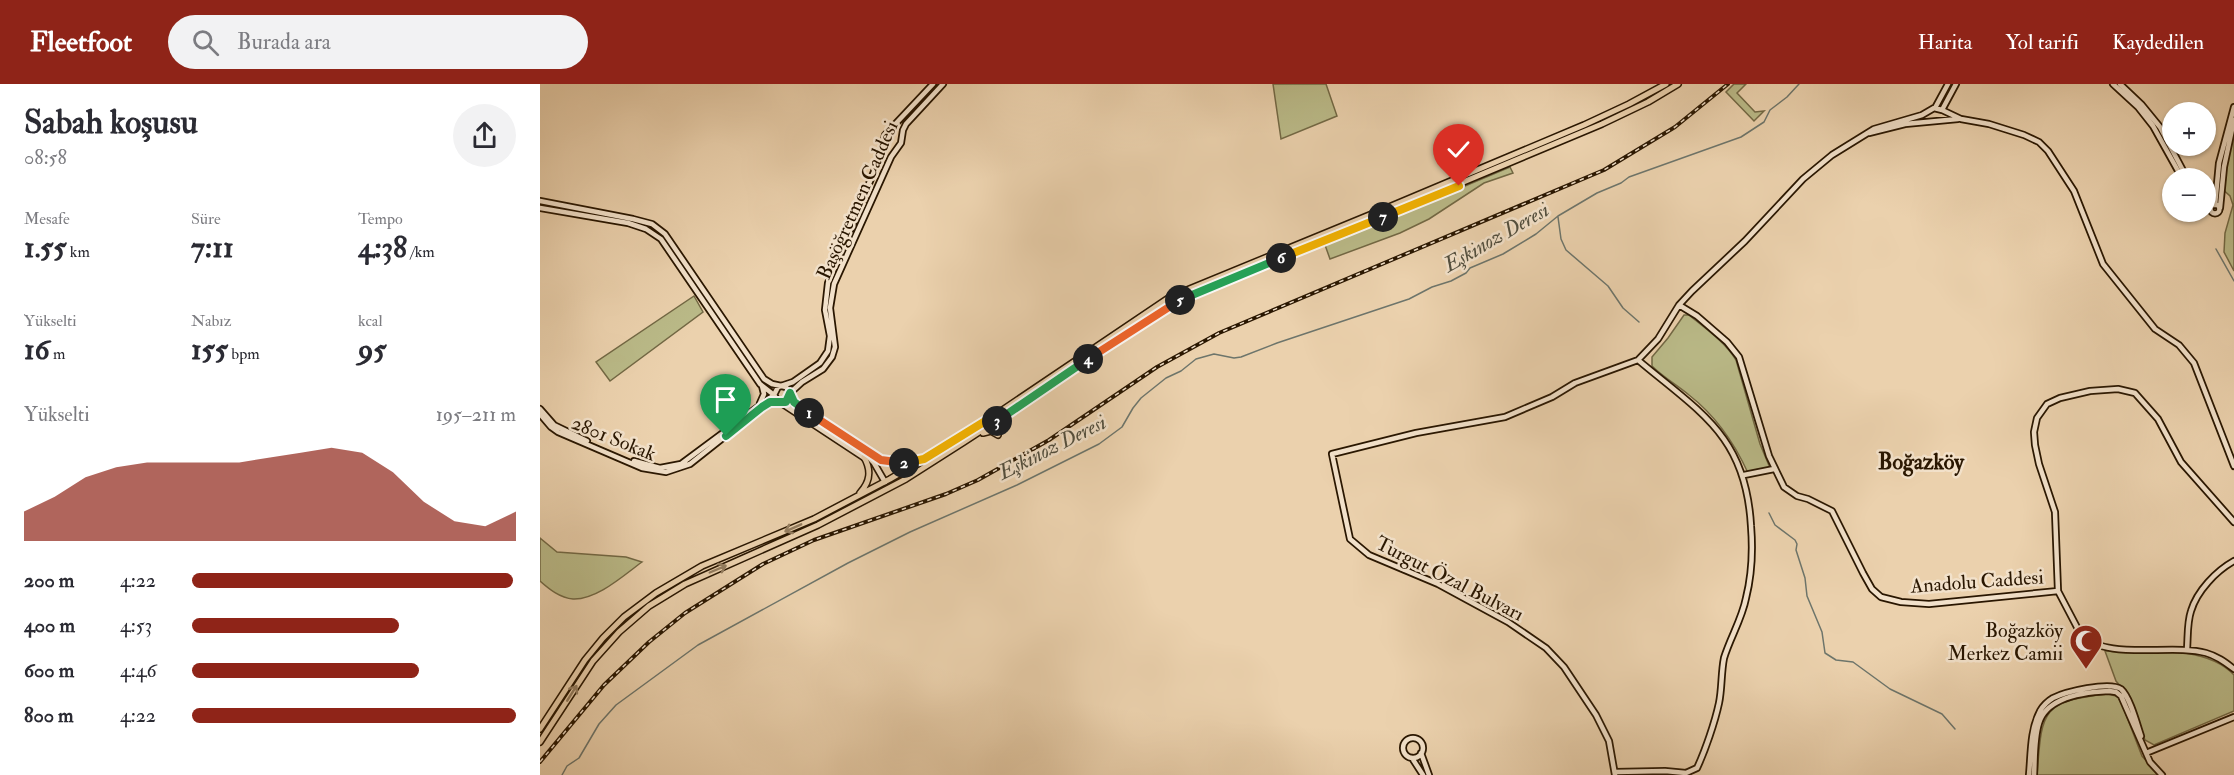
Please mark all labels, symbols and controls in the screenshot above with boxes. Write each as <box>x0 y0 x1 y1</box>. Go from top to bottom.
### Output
search box <box>168 15 588 69</box>
text: Fleetfoot <box>30 25 132 60</box>
icon: search <box>189 26 222 59</box>
text: Burada ara <box>237 28 331 56</box>
text: Harita <box>1918 29 1972 56</box>
text: Yol tarifi <box>2005 29 2079 56</box>
text: Kaydedilen <box>2112 29 2204 56</box>
text: Sabah koşusu <box>24 102 198 143</box>
map controls <box>2162 102 2216 222</box>
button: + <box>2162 102 2216 156</box>
button: share <box>453 104 516 167</box>
street label: Başöğretmen Caddesi <box>811 117 904 284</box>
pin <box>1433 124 1484 186</box>
icon: check <box>1442 133 1475 166</box>
text: 08:58 <box>24 145 67 170</box>
button: − <box>2162 168 2216 222</box>
water label: Eşkinoz Deresi <box>1437 196 1554 279</box>
pin: 7 <box>1368 202 1398 232</box>
text: 7 <box>1379 207 1387 227</box>
text: Mesafe <box>24 209 70 229</box>
text: Süre <box>191 209 221 229</box>
text: Tempo <box>358 209 403 229</box>
text: 1.55 <box>24 229 66 266</box>
text: 7:11 <box>191 229 234 266</box>
text: 4:38 <box>358 229 407 266</box>
text: km <box>66 242 90 262</box>
text: /km <box>407 242 435 262</box>
pin: 6 <box>1266 243 1296 273</box>
text: 6 <box>1277 248 1285 268</box>
pin: 5 <box>1165 285 1195 315</box>
text: 5 <box>1176 290 1184 310</box>
text: Yükselti <box>24 311 76 331</box>
text: Nabız <box>191 311 231 331</box>
text: kcal <box>358 311 383 331</box>
text: 16 <box>24 331 50 368</box>
text: 155 <box>191 331 228 368</box>
text: 95 <box>358 331 387 368</box>
text: m <box>50 344 65 364</box>
text: bpm <box>228 344 260 364</box>
pin: 4 <box>1073 344 1103 374</box>
text: 4 <box>1084 349 1092 369</box>
pin <box>700 374 751 436</box>
icon: arrive <box>709 383 742 416</box>
pin: 1 <box>794 398 824 428</box>
text: Yükselti <box>24 402 90 427</box>
text: 195–211 m <box>436 402 516 427</box>
text: 1 <box>806 403 812 423</box>
pin: 3 <box>982 406 1012 436</box>
water label: Eşkinoz Deresi <box>992 409 1111 487</box>
street label: 2801 Sokak <box>568 410 660 467</box>
text: 3 <box>994 411 1000 431</box>
pin: 2 <box>889 448 919 478</box>
district label: Boğazköy <box>1878 448 1965 477</box>
text: 2 <box>900 453 908 473</box>
one-way arrow <box>785 523 803 535</box>
street label: Turgut Özal Bulvarı <box>1371 530 1528 627</box>
one-way arrow <box>708 563 726 574</box>
street label: Anadolu Caddesi <box>1909 564 2044 599</box>
text: 200 m <box>24 568 74 593</box>
text: 4:22 <box>120 568 156 593</box>
text: 400 m <box>24 613 75 638</box>
text: 4:53 <box>120 613 152 638</box>
place label: Boğazköy Merkez Camii <box>1948 618 2064 666</box>
mosque icon: Boğazköy Merkez Camii <box>2068 623 2104 670</box>
text: 600 m <box>24 658 74 683</box>
text: 4:46 <box>120 658 157 683</box>
one-way arrow <box>566 685 578 702</box>
text: 800 m <box>24 703 74 728</box>
text: 4:22 <box>120 703 156 728</box>

